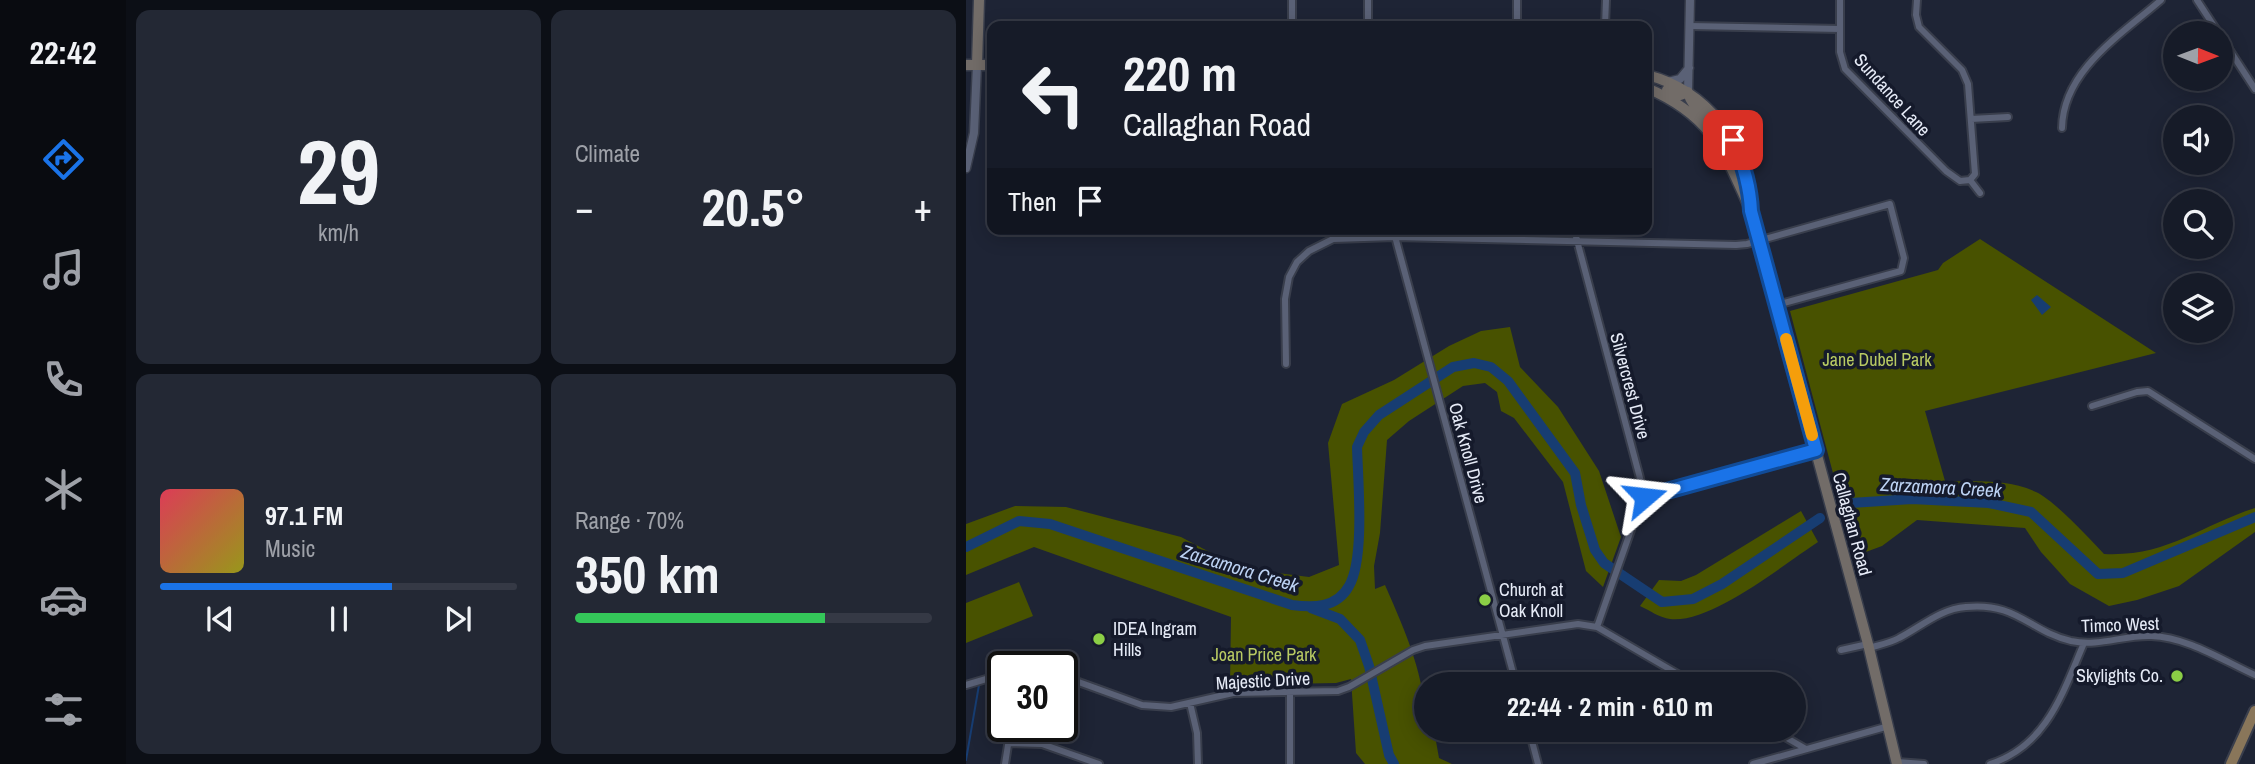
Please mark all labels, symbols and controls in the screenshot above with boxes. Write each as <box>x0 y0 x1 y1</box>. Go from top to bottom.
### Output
north arrow <box>2163 21 2233 91</box>
map controls <box>2163 21 2233 343</box>
text: 22:42 <box>29 31 97 74</box>
text: 220 m <box>1123 40 1237 106</box>
street label: Sundance Lane <box>1848 48 1936 141</box>
icon: left <box>1008 49 1099 140</box>
text: Callaghan Road <box>1123 103 1311 146</box>
button: sound <box>2163 105 2233 175</box>
text: 29 <box>297 110 380 232</box>
pin <box>1703 110 1763 170</box>
icon: arrive <box>1714 121 1752 159</box>
icon: directions <box>39 135 88 184</box>
text: Climate <box>575 138 640 169</box>
text: 20.5° <box>702 172 805 242</box>
text: − <box>575 182 593 233</box>
text: + <box>914 182 932 233</box>
icon: arrive <box>1071 182 1109 220</box>
text: Then <box>1008 184 1057 219</box>
button: search <box>2163 189 2233 259</box>
text: km/h <box>318 217 359 248</box>
icon: music <box>39 245 88 294</box>
button: layers <box>2163 273 2233 343</box>
street label: Silvercrest Drive <box>1604 330 1657 442</box>
park label: Jane Dubel Park <box>1822 347 1932 372</box>
icon: phone <box>39 355 88 404</box>
street label: Oak Knoll Drive <box>1443 400 1494 506</box>
position arrow <box>1608 460 1682 534</box>
icon: climate <box>39 465 88 514</box>
street label: Callaghan Road <box>1827 470 1878 578</box>
water label: Zarzamora Creek <box>1879 471 2003 503</box>
text: 97.1 FM <box>265 498 343 533</box>
text: Range · 70% <box>575 505 684 536</box>
text: Music <box>265 533 315 564</box>
water label: Zarzamora Creek <box>1177 538 1303 599</box>
text: 350 km <box>575 539 720 609</box>
icon: car <box>39 575 88 624</box>
place label: Church at Oak Knoll <box>1499 577 1563 623</box>
marker: Church at Oak Knoll <box>1477 592 1493 608</box>
icon: previous <box>201 600 239 638</box>
icon: pause <box>320 600 358 638</box>
icon: next <box>439 600 477 638</box>
street label: Timco West <box>2080 611 2159 638</box>
place label: IDEA Ingram Hills <box>1113 616 1197 662</box>
marker: IDEA Ingram Hills <box>1091 631 1107 647</box>
park label: Joan Price Park <box>1211 642 1317 667</box>
speed limit sign: 30 <box>987 651 1078 742</box>
place label: Skylights Co. <box>2076 663 2163 688</box>
street label: Majestic Drive <box>1215 666 1311 695</box>
marker: Skylights Co. <box>2169 668 2185 684</box>
icon: filters <box>39 685 88 734</box>
text: 22:44 · 2 min · 610 m <box>1507 689 1713 724</box>

